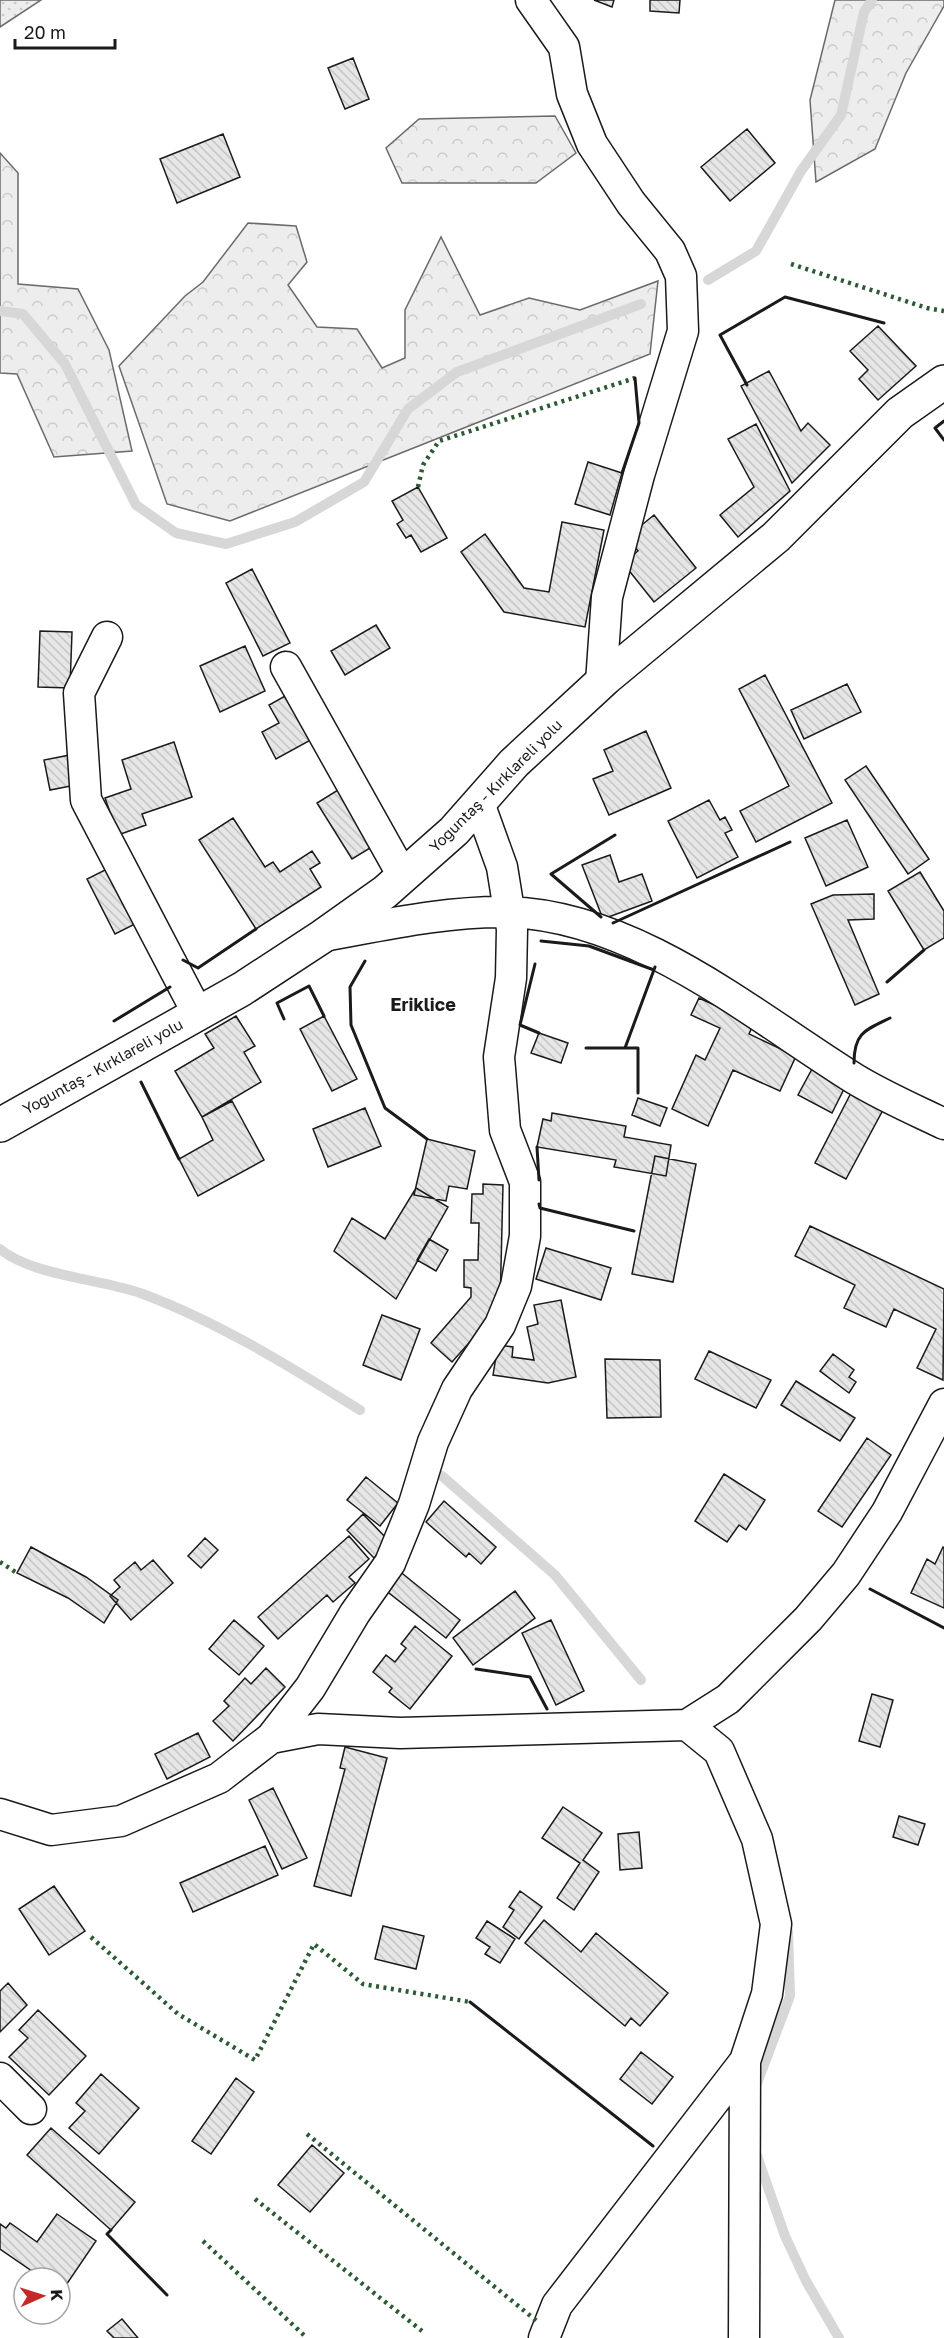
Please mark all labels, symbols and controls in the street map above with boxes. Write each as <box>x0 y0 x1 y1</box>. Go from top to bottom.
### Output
scale bar <box>15 12 116 50</box>
text: 20 m <box>24 21 66 43</box>
street label: Yoğuntaş - Kırklareli yolu <box>425 715 565 855</box>
district label: Eriklice <box>390 993 456 1015</box>
street label: Yoğuntaş - Kırklareli yolu <box>19 1015 186 1118</box>
north arrow <box>12 2266 72 2326</box>
text: K <box>47 2289 67 2302</box>

